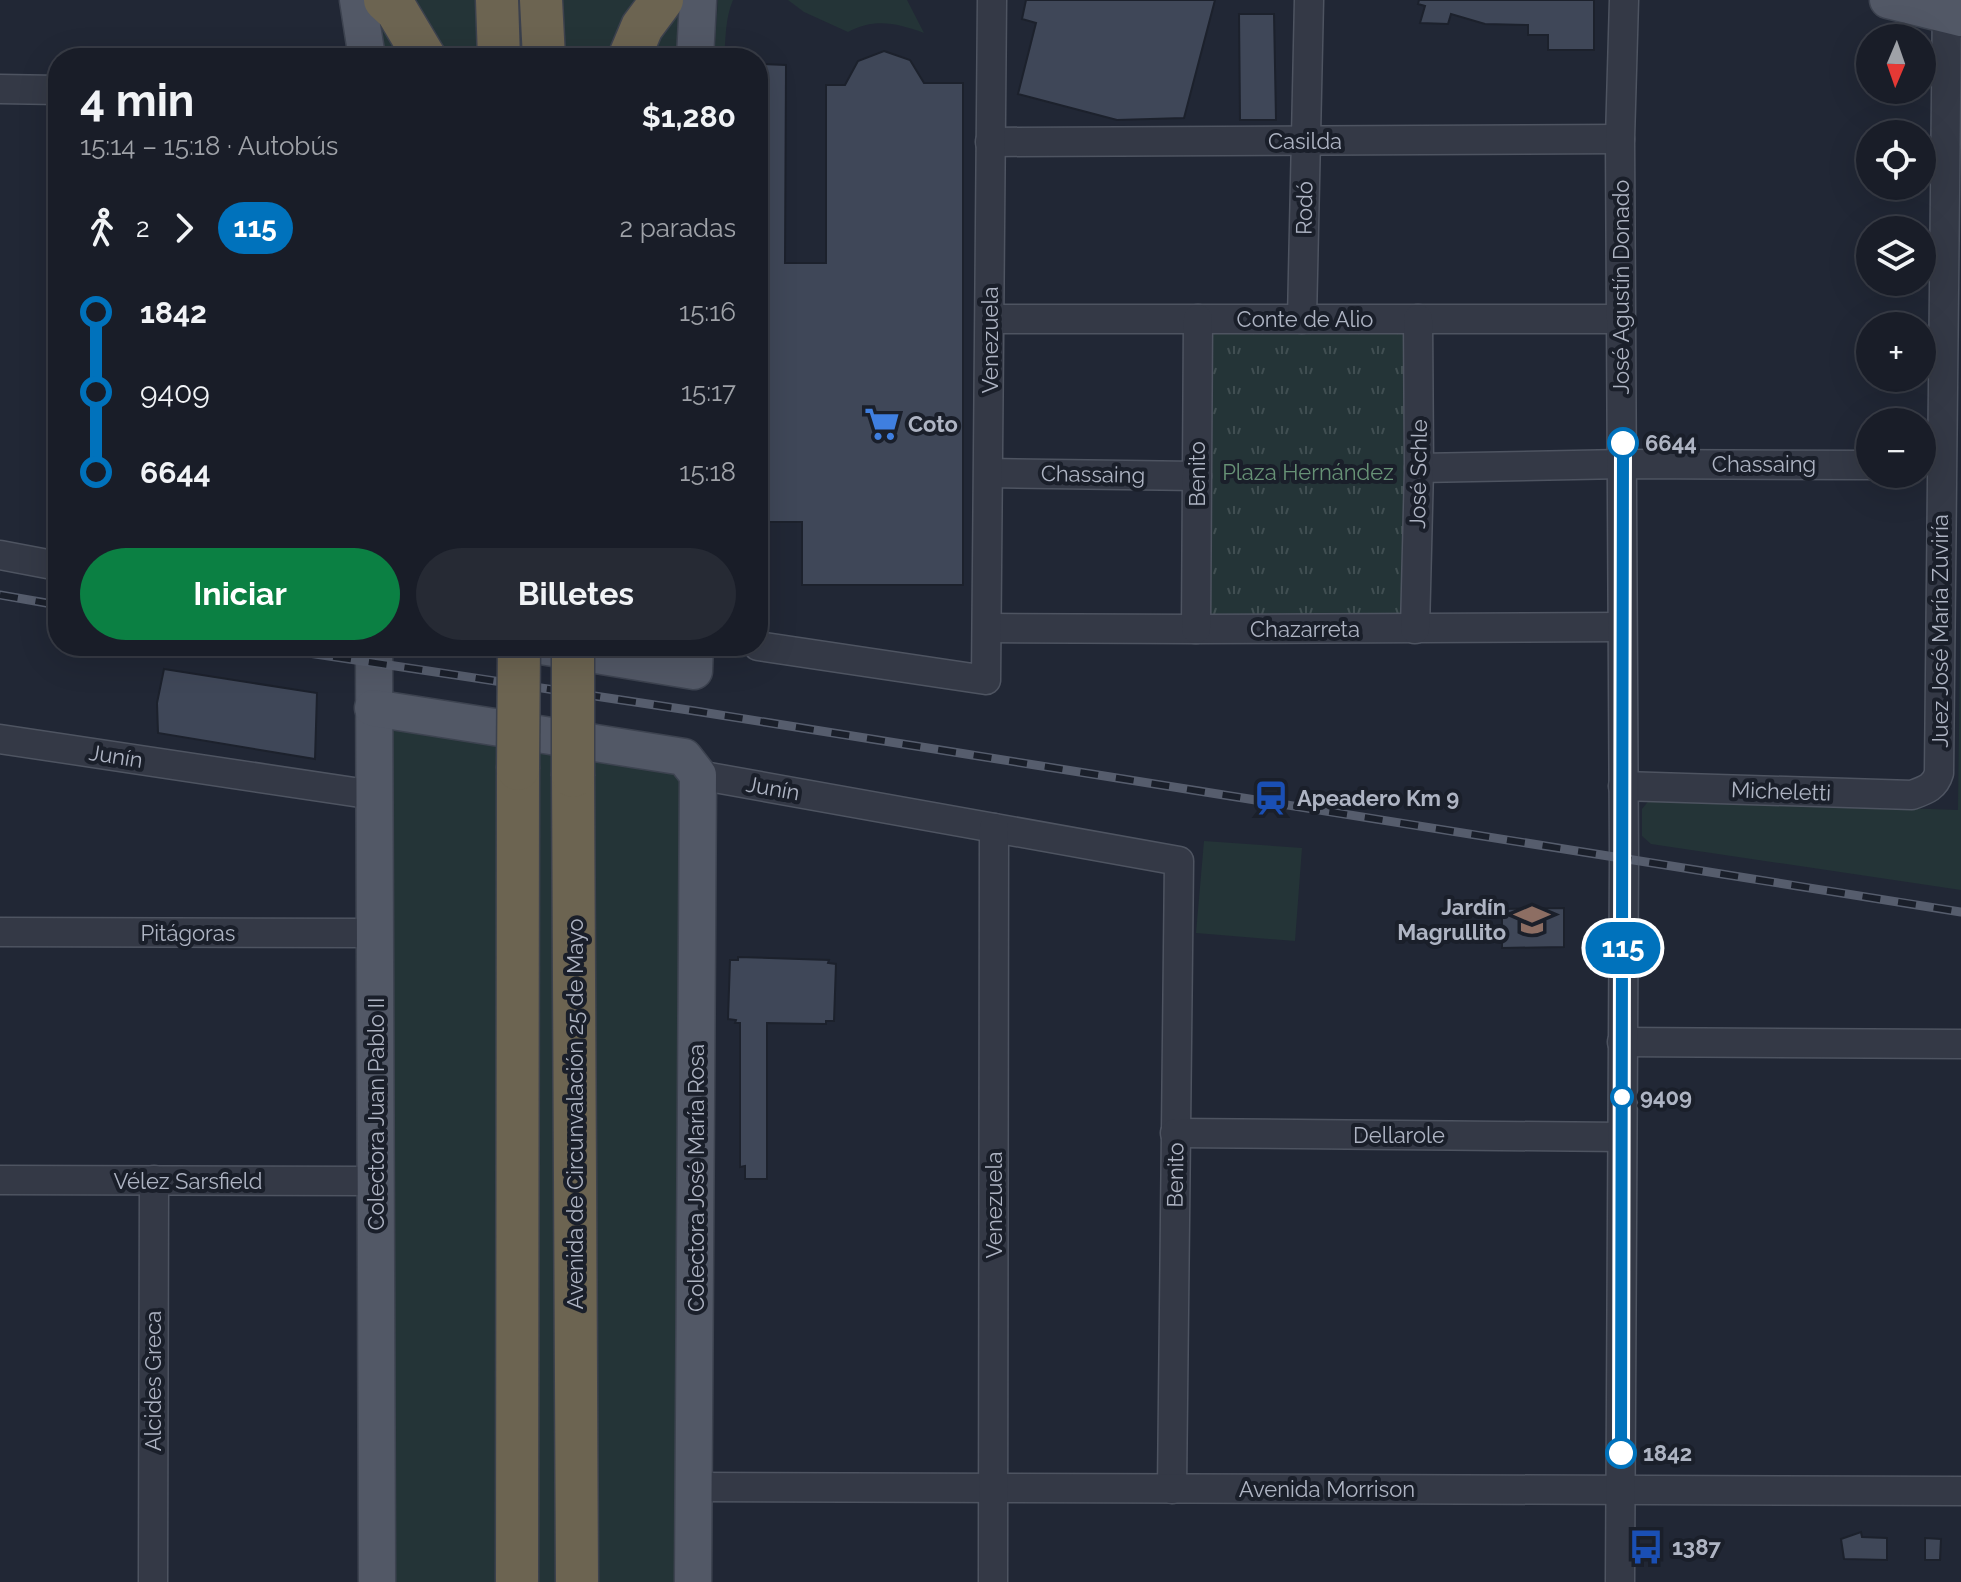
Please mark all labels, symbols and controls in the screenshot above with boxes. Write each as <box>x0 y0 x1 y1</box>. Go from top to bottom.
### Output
north arrow <box>1856 24 1936 104</box>
map controls <box>1856 24 1936 488</box>
text: 4 min <box>80 75 194 126</box>
text: $1,280 <box>642 99 736 134</box>
button: locate <box>1856 120 1936 200</box>
street label: Casilda <box>1268 128 1342 154</box>
text: 15:14 – 15:18 · Autobús <box>80 131 338 161</box>
street label: José Agustín Donado <box>1608 180 1634 394</box>
street label: Rodó <box>1291 181 1317 235</box>
icon: walk <box>80 206 124 250</box>
icon: forward <box>162 206 206 250</box>
text: 115 <box>234 211 277 244</box>
text: 2 <box>136 213 150 243</box>
text: 2 paradas <box>619 213 736 243</box>
button: layers <box>1856 216 1936 296</box>
street label: Venezuela <box>977 287 1003 393</box>
text: 1842 <box>140 295 207 330</box>
text: 15:16 <box>679 297 736 327</box>
street label: Conte de Alio <box>1237 306 1373 332</box>
button: + <box>1856 312 1936 392</box>
text: 9409 <box>140 375 210 410</box>
text: 15:17 <box>681 377 736 407</box>
supermarket icon: Coto <box>863 405 901 443</box>
button: − <box>1856 408 1936 488</box>
place label: Coto <box>908 411 958 437</box>
street label: José Schle <box>1404 419 1432 529</box>
marker: 6644 <box>1608 428 1638 458</box>
place label: 6644 <box>1645 430 1697 456</box>
street label: Benito <box>1184 441 1210 507</box>
street label: Chassaing <box>1712 451 1816 477</box>
text: 6644 <box>140 455 211 490</box>
text: 15:18 <box>679 457 736 487</box>
park label: Plaza Hernández <box>1222 459 1394 485</box>
street label: Chassaing <box>1041 460 1145 488</box>
street label: Juez José María Zuviría <box>1927 514 1953 748</box>
button: Iniciar <box>80 548 400 640</box>
button: Billetes <box>416 548 736 640</box>
street label: Chazarreta <box>1250 616 1360 642</box>
street label: Junín <box>87 739 145 773</box>
street label: Junín <box>744 771 802 805</box>
street label: Micheletti <box>1730 776 1832 806</box>
station icon: Apeadero Km 9 <box>1252 779 1290 817</box>
place label: Apeadero Km 9 <box>1297 785 1459 811</box>
place label: Jardín Magrullito <box>1397 894 1506 945</box>
school or university icon: Jardín Magrullito <box>1513 901 1551 939</box>
street label: Avenida de Circunvalación 25 de Mayo <box>562 919 588 1310</box>
street label: Pitágoras <box>141 920 235 946</box>
line badge: 115 <box>1577 922 1669 974</box>
text: 115 <box>1601 931 1645 964</box>
street label: Colectora Juan Pablo II <box>363 998 389 1230</box>
street label: Colectora José María Rosa <box>683 1044 709 1312</box>
place label: 9409 <box>1640 1084 1692 1110</box>
marker: 9409 <box>1611 1086 1633 1108</box>
street label: Dellarole <box>1353 1122 1445 1148</box>
street label: Benito <box>1161 1142 1189 1208</box>
street label: Venezuela <box>981 1152 1007 1258</box>
street label: Vélez Sarsfield <box>114 1168 262 1194</box>
street label: Alcides Greca <box>140 1311 166 1451</box>
marker: 1842 <box>1606 1438 1636 1468</box>
place label: 1842 <box>1643 1440 1692 1466</box>
street label: Avenida Morrison <box>1239 1476 1415 1502</box>
bus stop icon: 1387 <box>1627 1528 1665 1566</box>
place label: 1387 <box>1672 1534 1721 1560</box>

